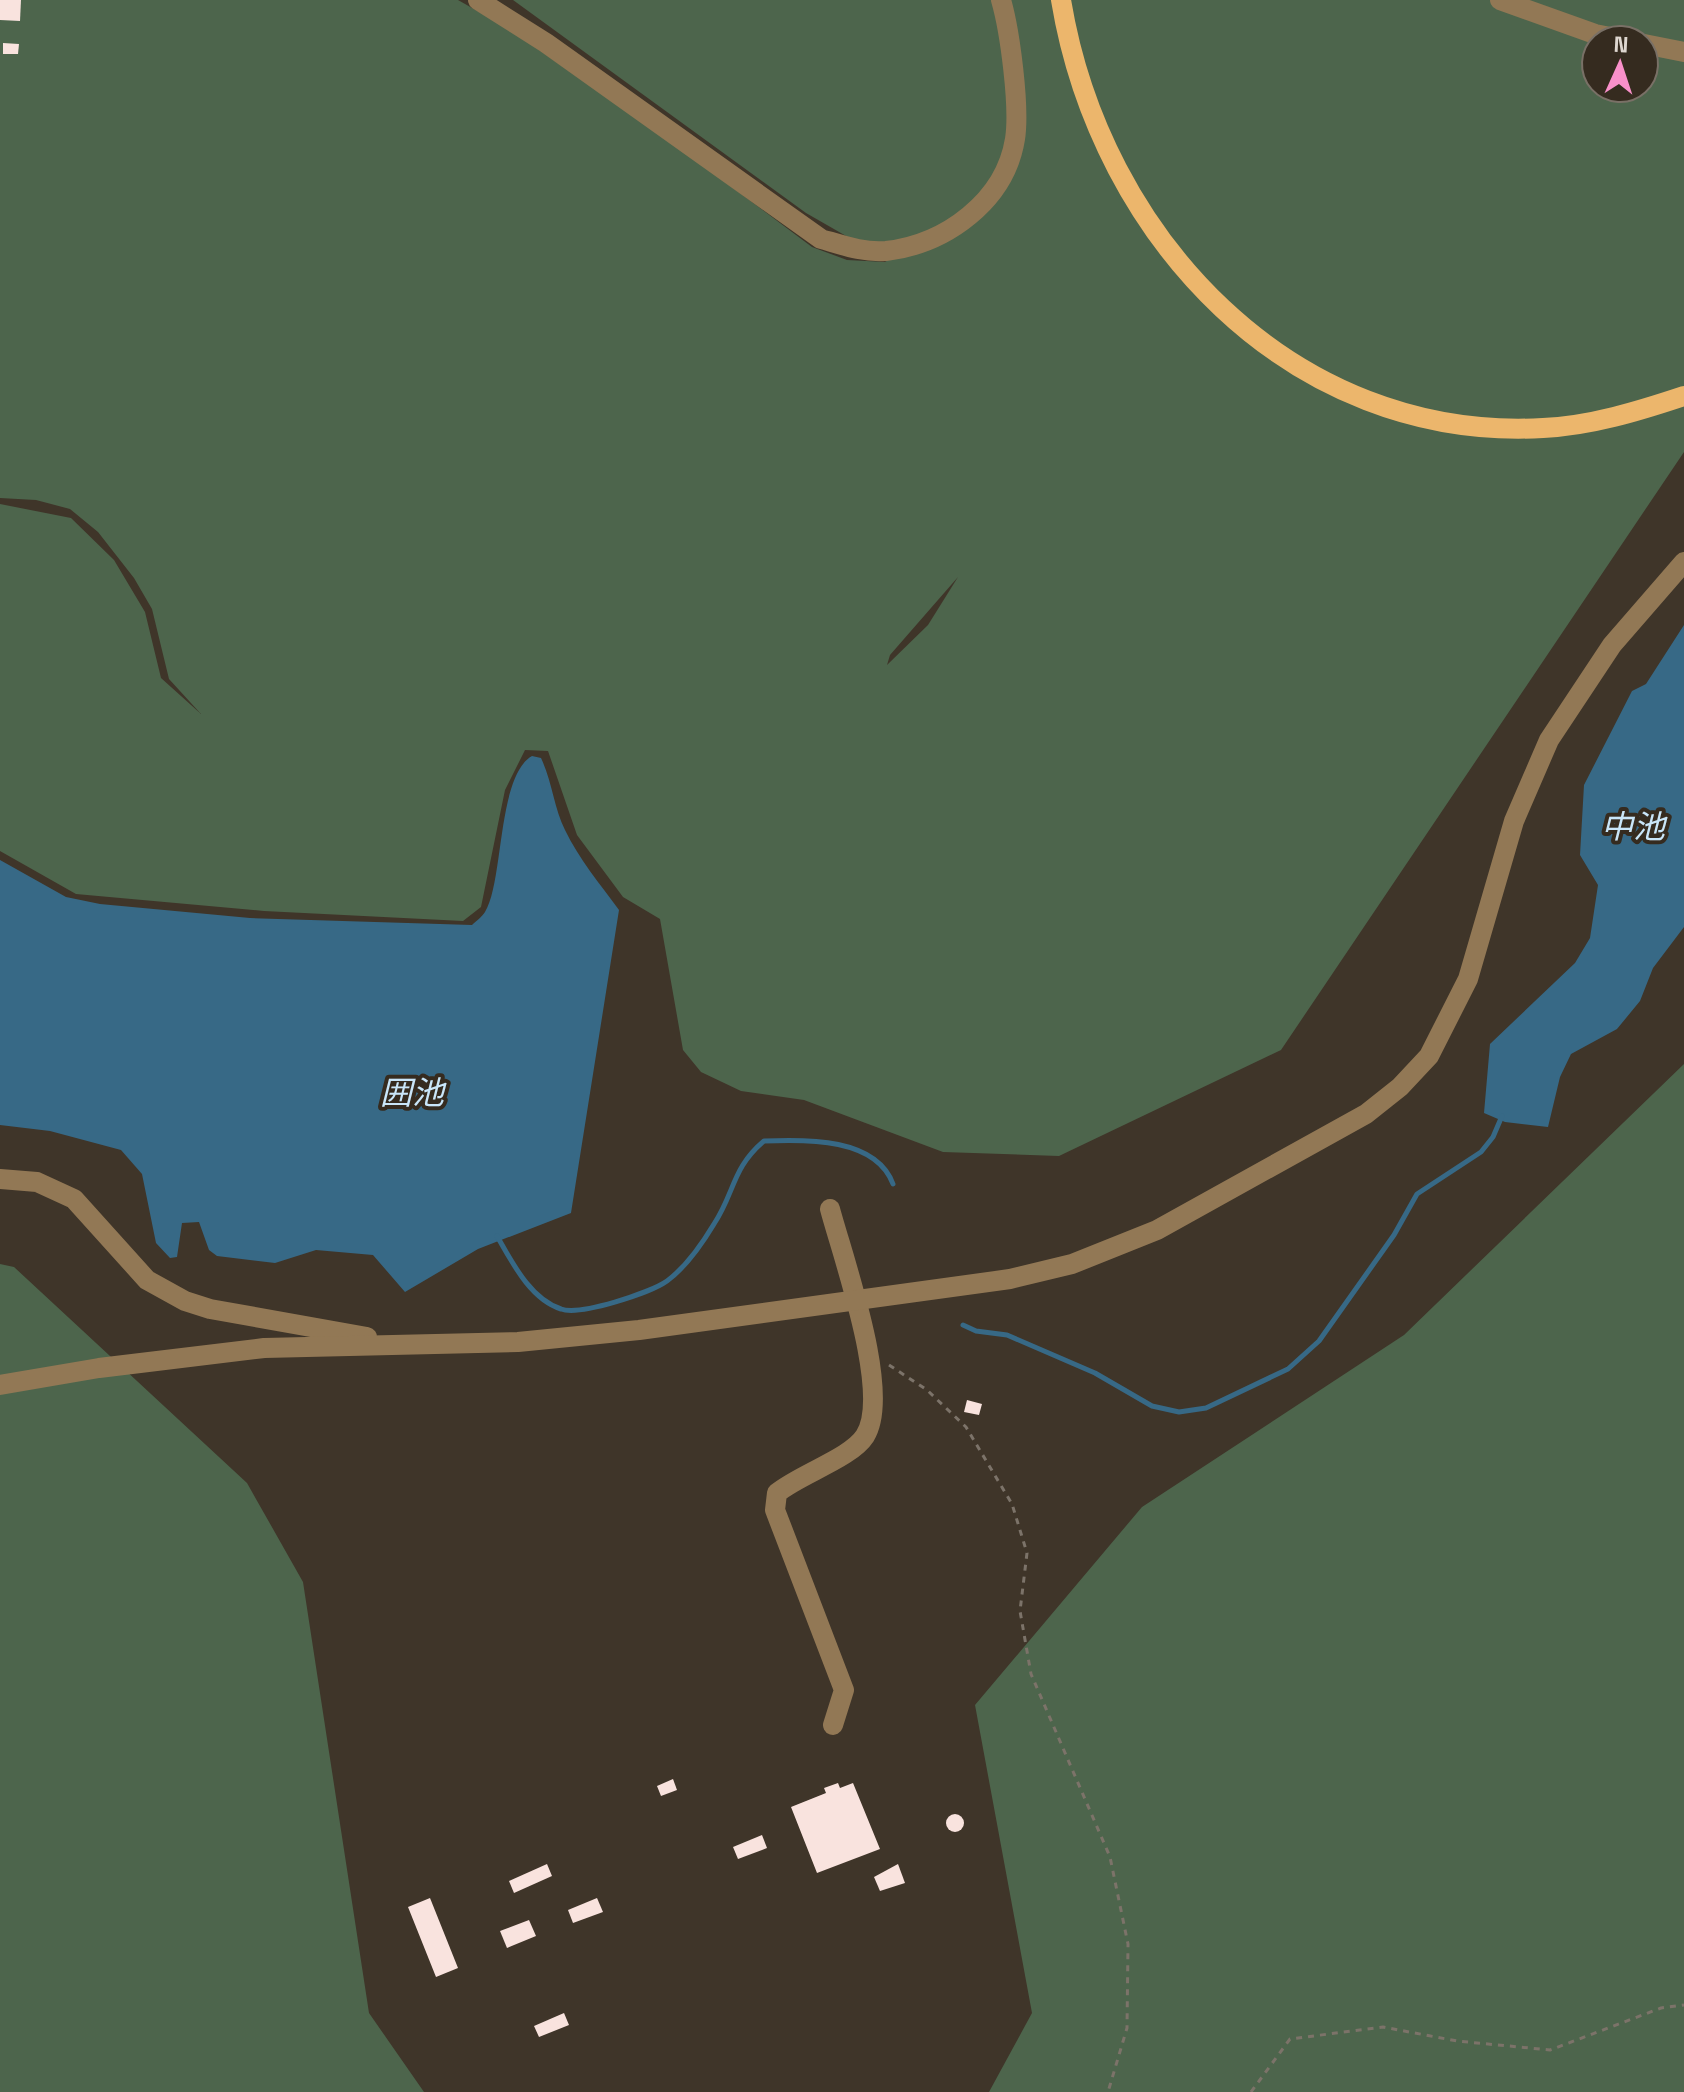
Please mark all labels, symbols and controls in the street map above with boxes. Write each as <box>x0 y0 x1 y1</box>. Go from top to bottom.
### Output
north arrow <box>1580 24 1660 104</box>
text: N <box>1613 30 1629 58</box>
water label: 中池 <box>1601 807 1668 847</box>
water label: 囲池 <box>380 1073 447 1113</box>

